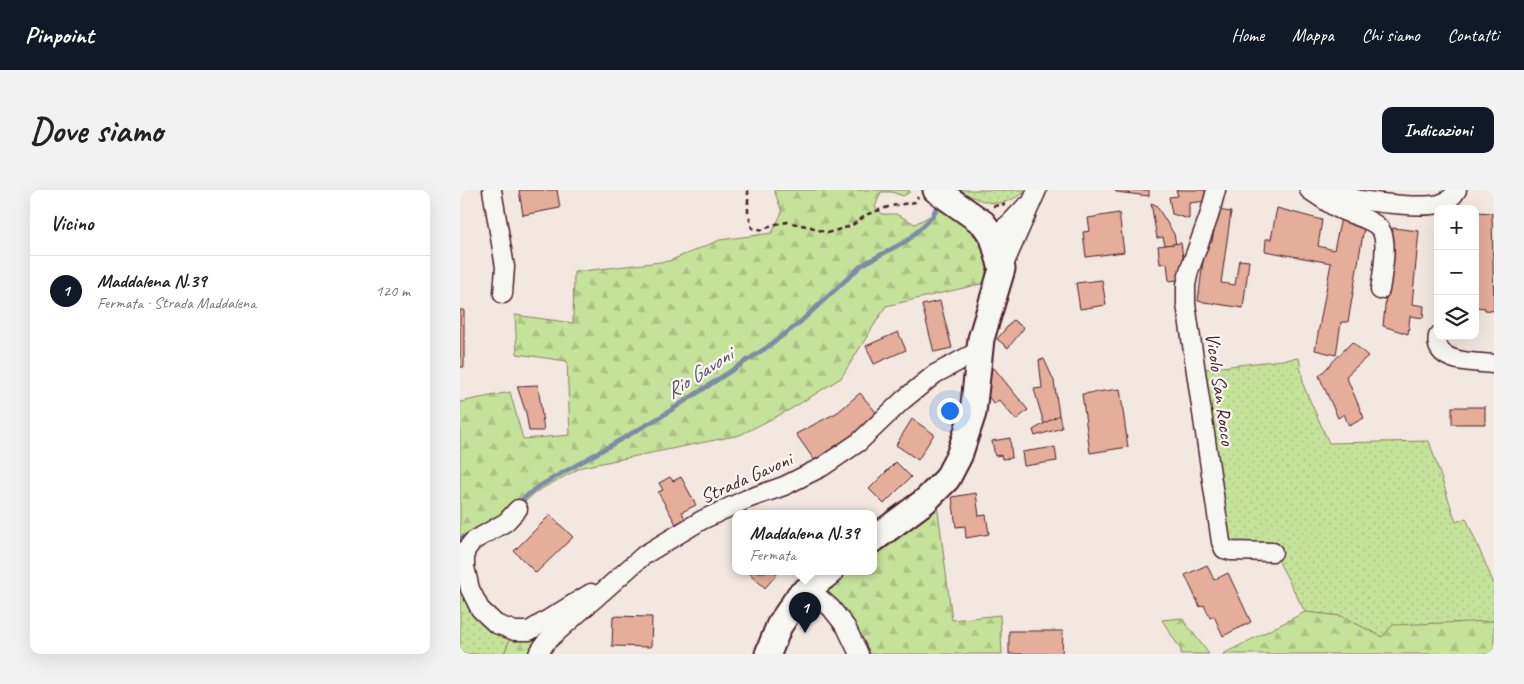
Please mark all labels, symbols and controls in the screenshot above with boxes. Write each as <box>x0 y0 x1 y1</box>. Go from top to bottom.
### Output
text: Pinpoint <box>25 20 94 50</box>
text: Home <box>1232 24 1264 46</box>
text: Mappa <box>1292 24 1334 46</box>
text: Chi siamo <box>1362 24 1420 46</box>
text: Contatti <box>1448 24 1499 46</box>
button: Indicazioni <box>1382 107 1494 153</box>
text: Dove siamo <box>30 108 163 153</box>
map controls <box>1434 205 1479 340</box>
button: + <box>1434 205 1479 250</box>
text: Vicino <box>50 210 93 236</box>
button: − <box>1434 250 1479 295</box>
text: Maddalena N.39 <box>97 269 206 293</box>
text: 1 <box>62 281 70 301</box>
text: 120 m <box>376 281 410 301</box>
text: Fermata · Strada Maddalena <box>97 293 256 313</box>
button: layers <box>1434 295 1479 340</box>
street label: Vicolo San Rocco <box>1200 331 1240 448</box>
water label: Rio Gavoni <box>661 339 742 404</box>
your location <box>937 398 963 424</box>
street label: Strada Gavoni <box>696 446 798 509</box>
popup <box>732 510 877 575</box>
text: Maddalena N.39 <box>750 521 859 545</box>
text: Fermata <box>750 545 796 565</box>
pin: 1 <box>789 592 821 633</box>

